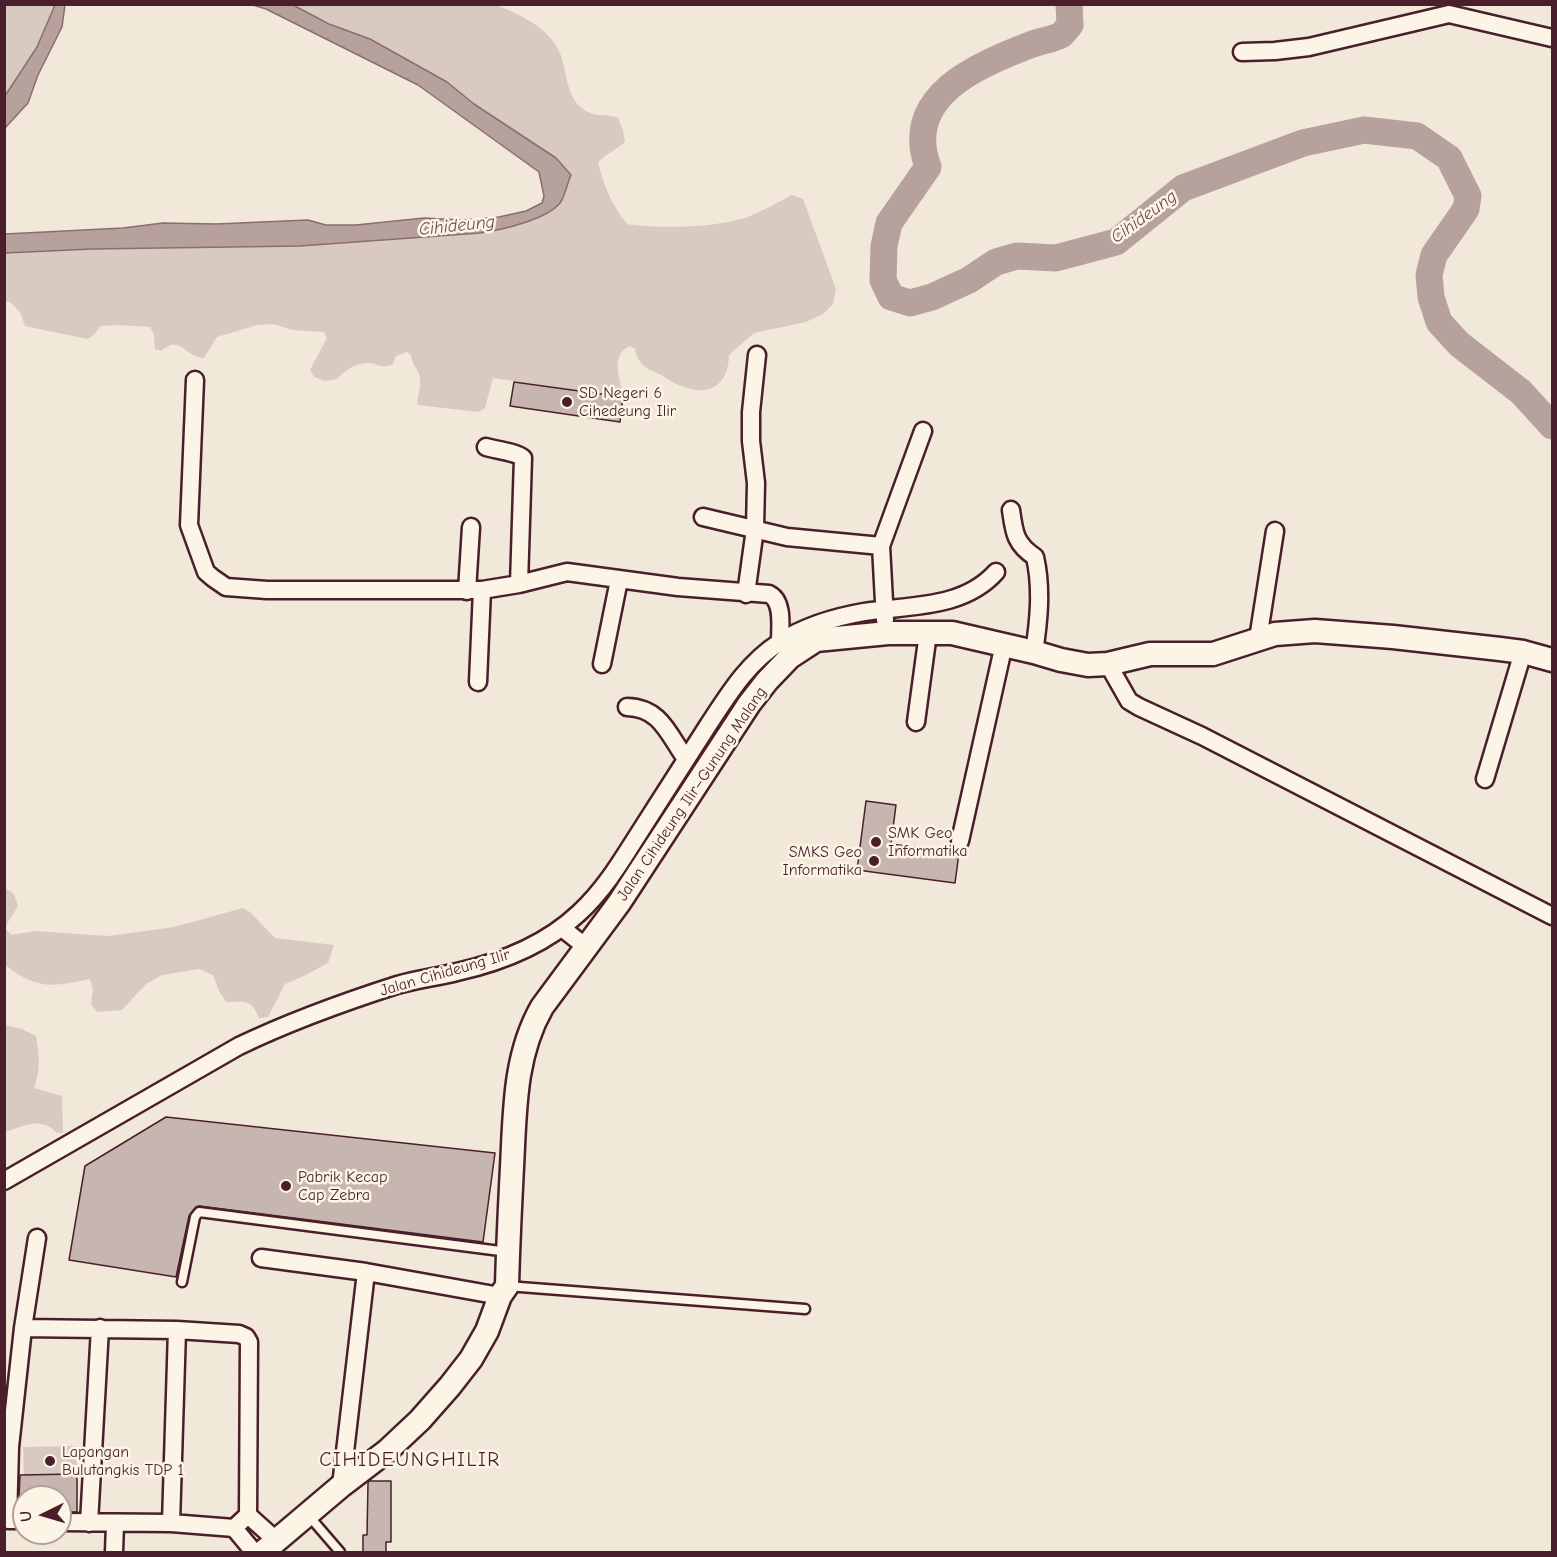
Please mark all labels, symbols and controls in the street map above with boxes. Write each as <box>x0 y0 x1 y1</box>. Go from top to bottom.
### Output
water label: Cihideung <box>1107 186 1181 248</box>
water label: Cihideung <box>418 211 496 241</box>
place label: SD Negeri 6 Cihedeung Ilir <box>579 383 676 421</box>
marker: SD Negeri 6 Cihedeung Ilir <box>560 395 574 409</box>
street label: Jalan Cihideung Ilir–Gunung Malang <box>613 683 771 905</box>
place label: SMK Geo Informatika <box>888 823 967 861</box>
marker: SMK Geo Informatika <box>869 835 883 849</box>
place label: SMKS Geo Informatika <box>783 842 862 880</box>
marker: SMKS Geo Informatika <box>867 854 881 868</box>
street label: Jalan Cihideung Ilir <box>378 945 512 1001</box>
place label: Pabrik Kecap Cap Zebra <box>298 1167 388 1205</box>
marker: Pabrik Kecap Cap Zebra <box>279 1179 293 1193</box>
place label: Lapangan Bulutangkis TDP 1 <box>62 1442 184 1480</box>
district label: CIHIDEUNGHILIR <box>319 1448 501 1472</box>
marker: Lapangan Bulutangkis TDP 1 <box>43 1454 57 1468</box>
north arrow <box>12 1485 72 1545</box>
text: U <box>17 1510 35 1523</box>

